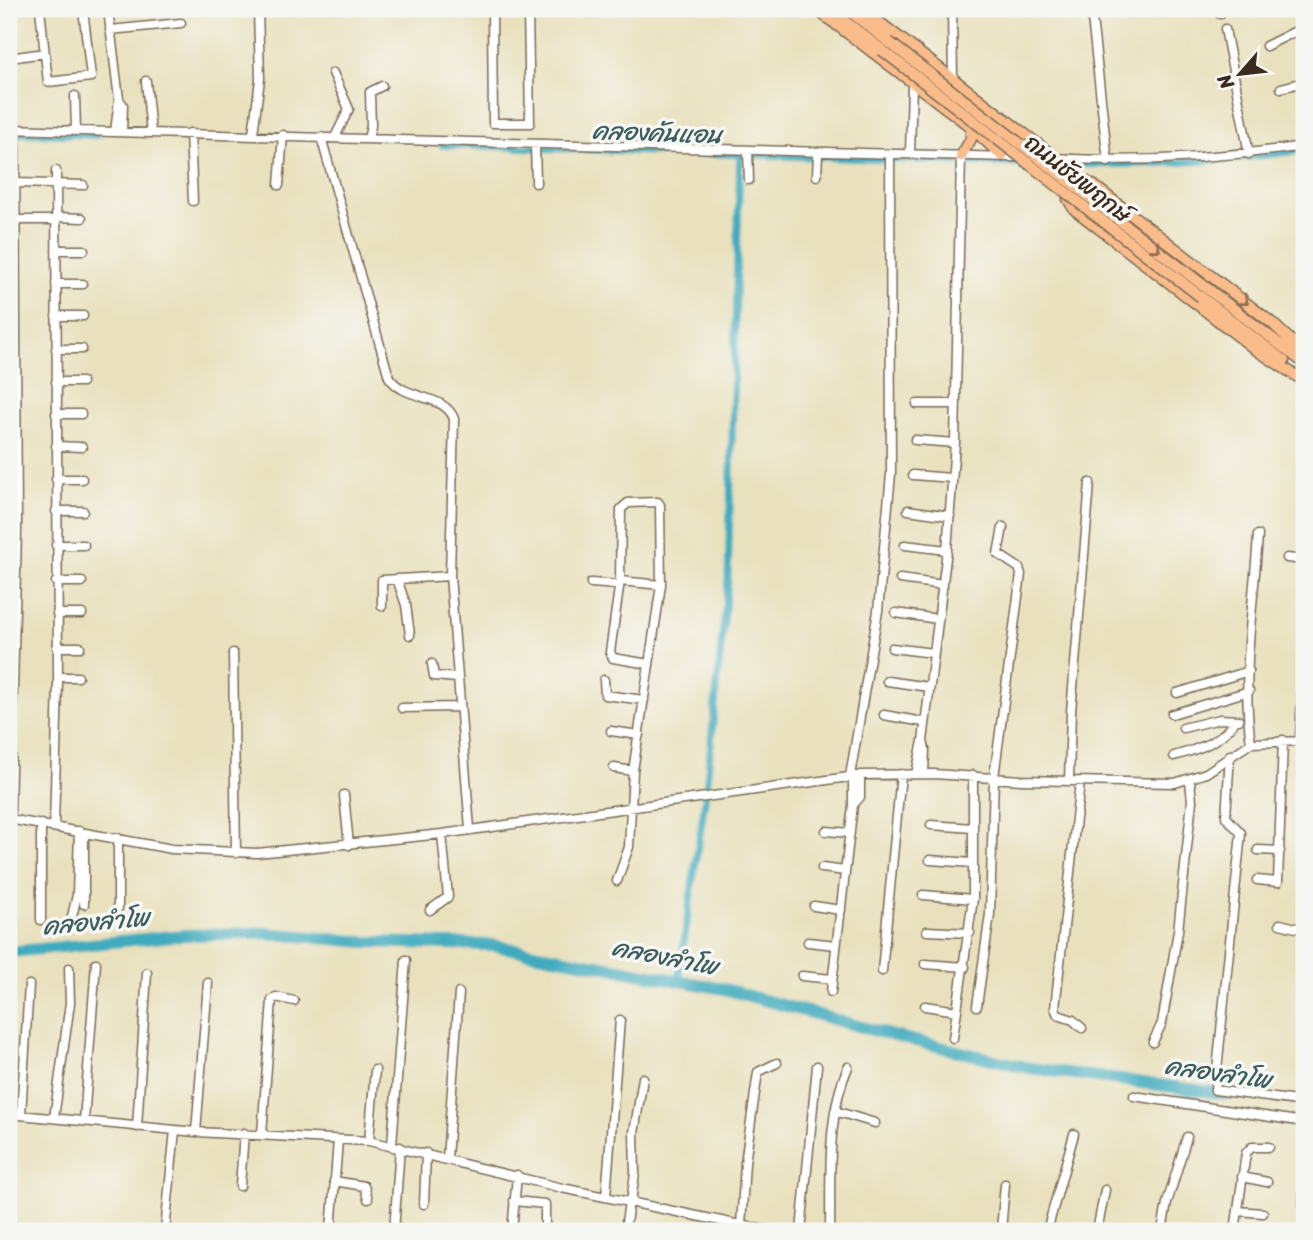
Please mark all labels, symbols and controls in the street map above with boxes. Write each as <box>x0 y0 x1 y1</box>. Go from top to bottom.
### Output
north arrow <box>1204 38 1274 108</box>
text: N <box>1207 67 1244 96</box>
water label: คลองคันแอน <box>592 110 725 156</box>
street label: ถนนชัยพฤกษ์ <box>1015 123 1144 236</box>
one-way arrow <box>1148 240 1161 253</box>
one-way arrow <box>1236 293 1249 306</box>
water label: คลองลำโพ <box>41 896 155 948</box>
water label: คลองลำโพ <box>608 926 725 988</box>
water label: คลองลำโพ <box>1162 1045 1277 1102</box>

